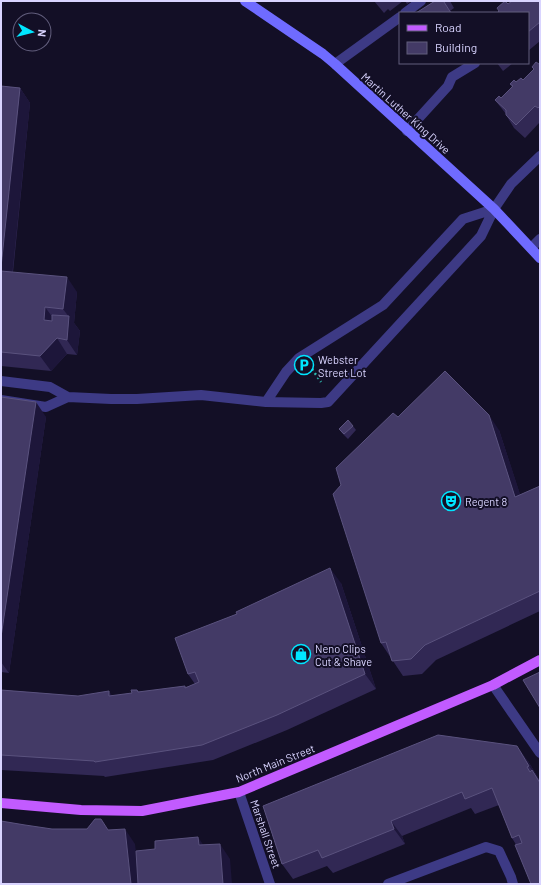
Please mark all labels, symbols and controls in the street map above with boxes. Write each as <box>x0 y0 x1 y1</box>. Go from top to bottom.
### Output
north arrow <box>12 12 52 52</box>
legend <box>399 12 529 64</box>
text: Road <box>435 20 462 34</box>
text: N <box>36 29 49 38</box>
text: Building <box>435 40 477 54</box>
street label: Martin Luther King Drive <box>359 70 453 156</box>
place label: Webster Street Lot <box>318 353 366 379</box>
parking icon: Webster Street Lot <box>293 354 315 376</box>
theatre icon: Regent 8 <box>440 490 462 512</box>
place label: Regent 8 <box>465 495 507 508</box>
place label: Neno Clips Cut & Shave <box>315 642 372 668</box>
shop icon: Neno Clips Cut & Shave <box>290 643 312 665</box>
street label: North Main Street <box>234 741 316 785</box>
street label: Marshall Street <box>248 798 284 870</box>

